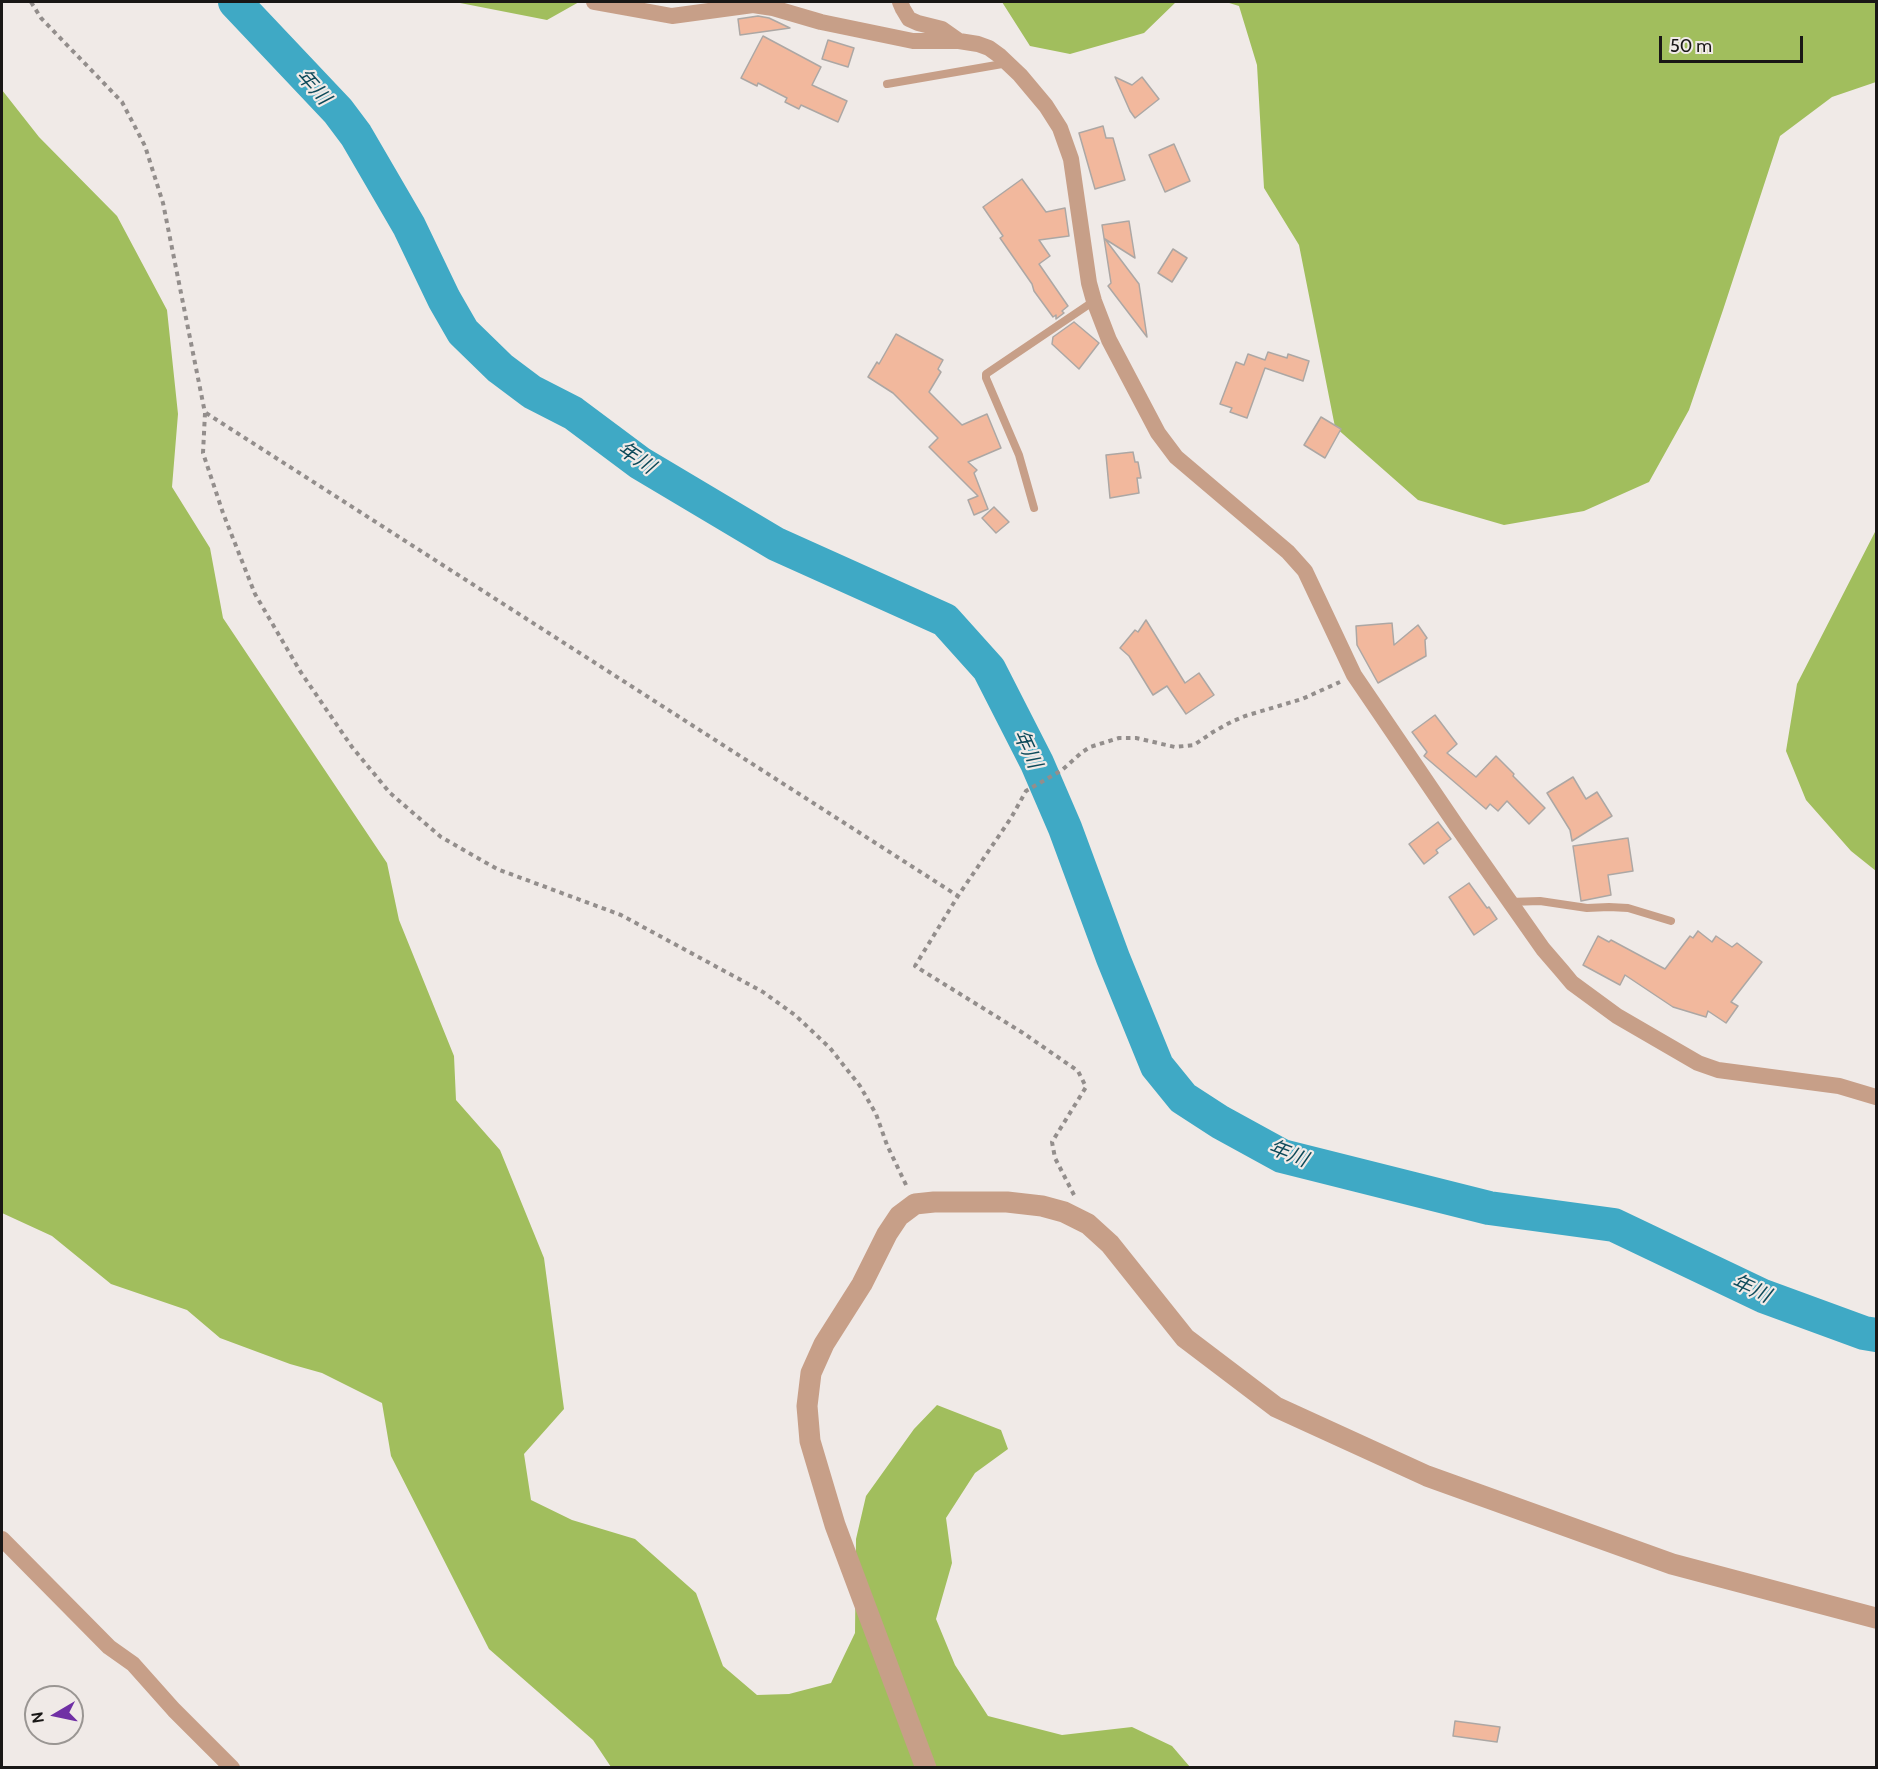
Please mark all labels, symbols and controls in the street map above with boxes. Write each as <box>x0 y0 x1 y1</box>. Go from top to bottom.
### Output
scale bar <box>1662 24 1806 62</box>
text: 50 m <box>1670 35 1712 57</box>
water label: 年川 <box>291 64 335 110</box>
water label: 年川 <box>613 437 659 479</box>
water label: 年川 <box>1008 726 1046 772</box>
water label: 年川 <box>1265 1136 1311 1172</box>
water label: 年川 <box>1728 1270 1774 1308</box>
north arrow <box>24 1685 84 1745</box>
text: N <box>27 1711 48 1725</box>

